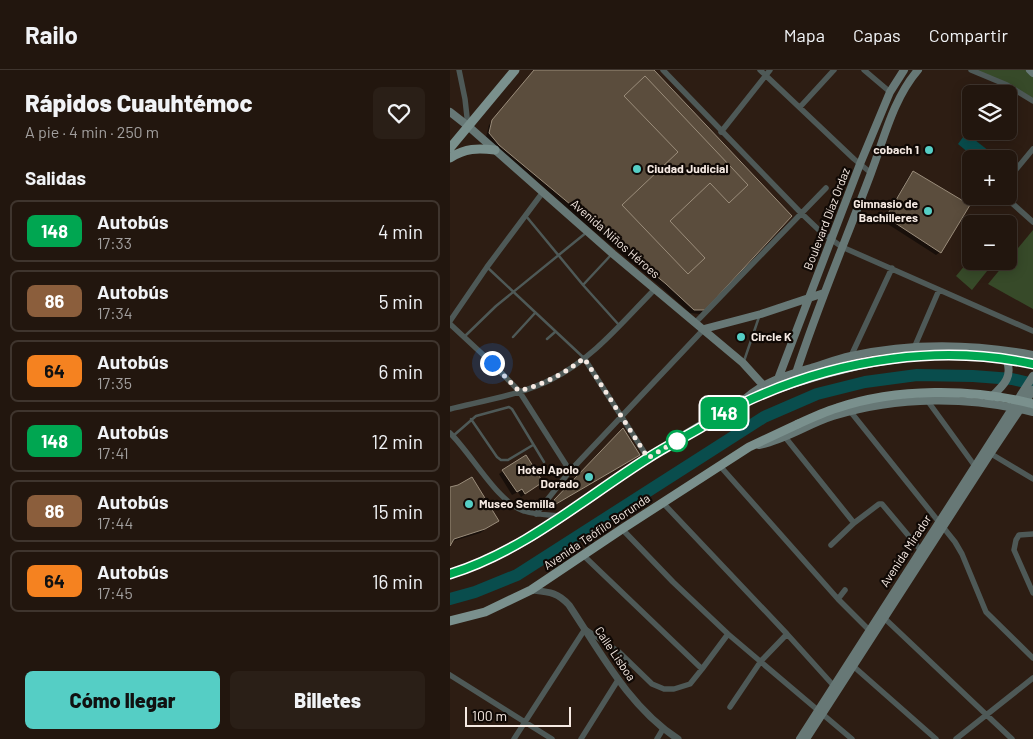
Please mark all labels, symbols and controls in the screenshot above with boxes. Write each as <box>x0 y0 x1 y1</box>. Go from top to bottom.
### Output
text: Railo <box>25 20 78 49</box>
text: Mapa <box>784 24 825 46</box>
text: Capas <box>853 24 901 46</box>
text: Compartir <box>929 24 1008 46</box>
map controls <box>962 85 1017 270</box>
button: layers <box>962 85 1017 140</box>
button: heart <box>373 87 425 139</box>
text: Rápidos Cuauhtémoc <box>25 88 253 117</box>
text: A pie · 4 min · 250 m <box>25 122 159 141</box>
place label: cobach 1 <box>873 142 919 156</box>
marker: cobach 1 <box>923 144 935 156</box>
button: + <box>962 150 1017 205</box>
place label: Ciudad Judicial <box>647 161 728 175</box>
marker: Ciudad Judicial <box>631 163 643 175</box>
text: Salidas <box>25 166 86 189</box>
street label: Boulevard Díaz Ordaz <box>800 166 852 272</box>
street label: Avenida Niños Héroes <box>568 196 663 281</box>
place label: Gimnasio de Bachilleres <box>853 196 918 224</box>
marker: Gimnasio de Bachilleres <box>922 205 934 217</box>
text: Autobús <box>97 210 168 233</box>
button: − <box>962 215 1017 270</box>
text: 148 <box>41 220 68 242</box>
text: 4 min <box>378 220 423 243</box>
text: 17:33 <box>97 233 132 252</box>
text: Autobús <box>97 280 168 303</box>
text: 86 <box>45 290 64 312</box>
text: 5 min <box>379 290 423 313</box>
text: 17:34 <box>97 303 133 322</box>
place label: Circle K <box>751 329 792 343</box>
marker: Circle K <box>735 331 747 343</box>
text: Autobús <box>97 350 168 373</box>
your location <box>480 351 505 376</box>
text: 64 <box>44 360 65 382</box>
text: 6 min <box>379 360 423 383</box>
text: 17:35 <box>97 373 132 392</box>
line badge: 148 <box>695 397 753 429</box>
text: 148 <box>711 402 738 424</box>
text: Autobús <box>97 420 168 443</box>
text: 148 <box>41 430 68 452</box>
text: 12 min <box>372 430 423 453</box>
unlabelled marker <box>666 430 688 452</box>
text: 17:41 <box>97 443 129 462</box>
place label: Hotel Apolo Dorado <box>517 462 579 490</box>
marker: Hotel Apolo Dorado <box>583 471 595 483</box>
text: Autobús <box>97 490 168 513</box>
street label: Avenida Teófilo Borunda <box>541 490 652 572</box>
place label: Museo Semilla <box>479 496 555 510</box>
marker: Museo Semilla <box>463 498 475 510</box>
text: 86 <box>45 500 64 522</box>
text: 15 min <box>372 500 423 523</box>
street label: Avenida Mirador <box>877 511 934 589</box>
text: 17:44 <box>97 513 133 532</box>
text: Autobús <box>97 560 168 583</box>
text: 64 <box>44 570 65 592</box>
text: 16 min <box>372 570 423 593</box>
text: 17:45 <box>97 583 133 602</box>
street label: Calle Lisboa <box>593 624 639 683</box>
button: Cómo llegar <box>25 671 220 729</box>
button: Billetes <box>230 671 425 729</box>
scale bar <box>465 704 571 727</box>
text: 100 m <box>472 707 507 724</box>

